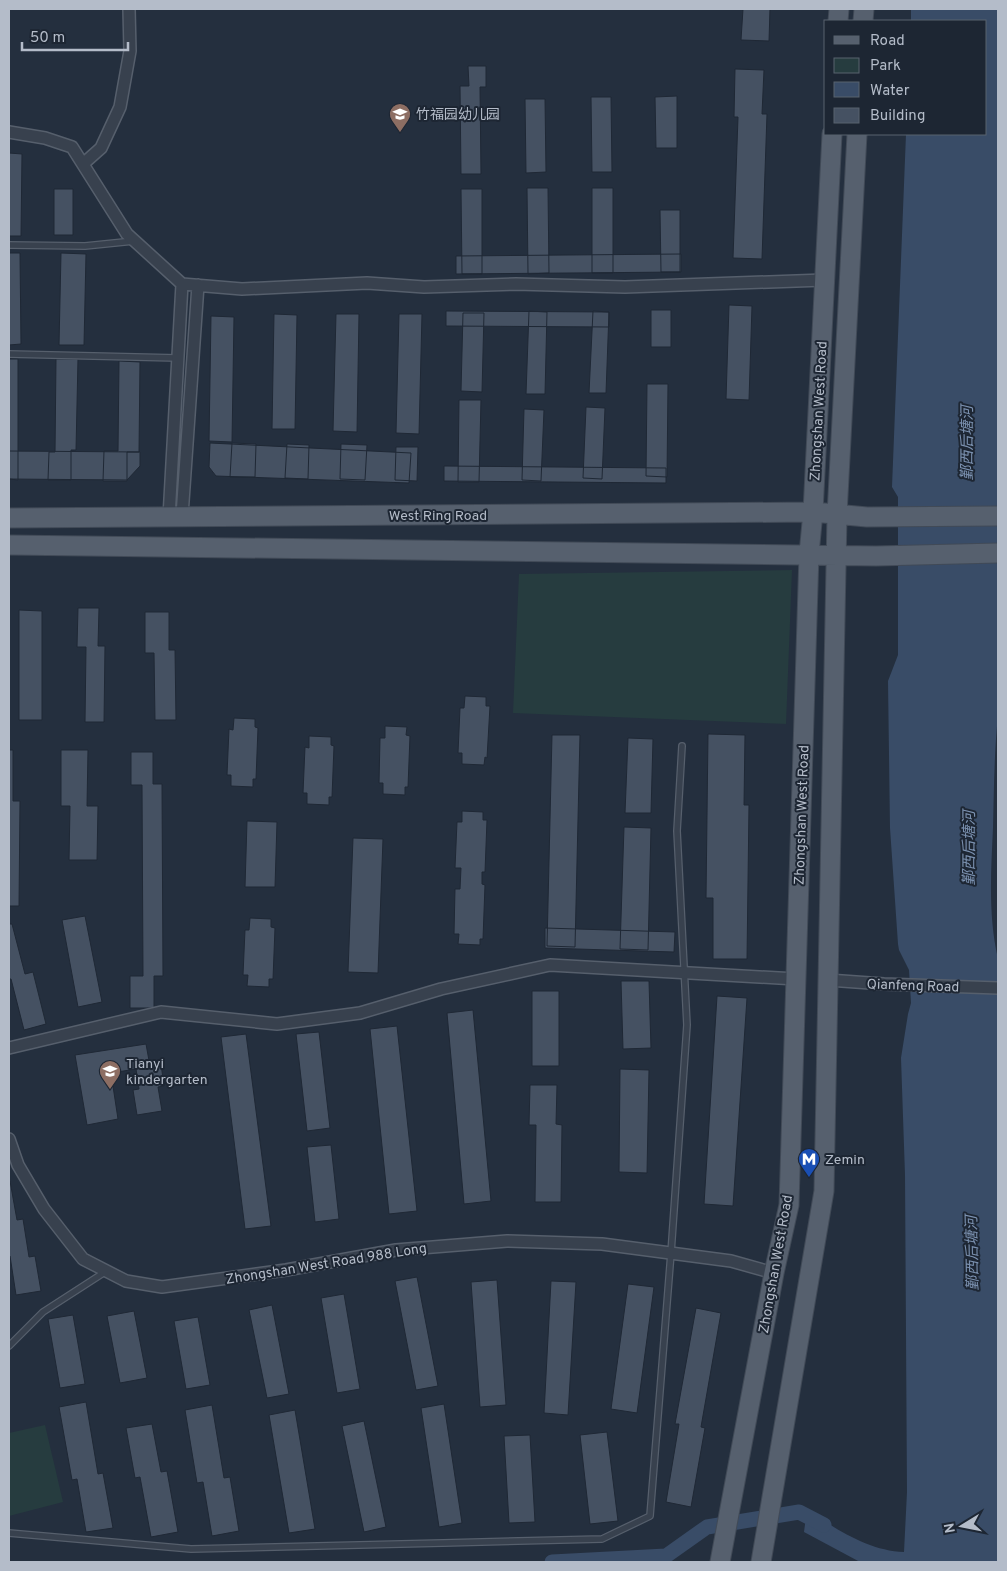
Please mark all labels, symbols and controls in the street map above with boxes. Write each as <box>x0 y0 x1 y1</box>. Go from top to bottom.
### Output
scale bar <box>22 20 129 52</box>
legend <box>824 20 987 135</box>
text: 50 m <box>30 29 65 48</box>
text: Road <box>870 32 905 51</box>
text: Park <box>870 57 901 76</box>
text: Water <box>870 82 910 101</box>
school or university icon: 竹福园幼儿园 <box>388 102 412 133</box>
place label: 竹福园幼儿园 <box>416 107 500 124</box>
text: Building <box>870 107 925 126</box>
street label: Zhongshan West Road <box>807 341 832 482</box>
water label: 鄞西后塘河 <box>959 403 978 481</box>
street label: West Ring Road <box>389 508 487 525</box>
street label: Zhongshan West Road <box>792 745 813 885</box>
water label: 鄞西后塘河 <box>961 808 980 886</box>
street label: Qianfeng Road <box>866 976 960 997</box>
place label: Tianyi kindergarten <box>126 1056 208 1089</box>
school or university icon: Tianyi kindergarten <box>98 1059 122 1090</box>
metro station icon: Zemin <box>797 1147 821 1178</box>
place label: Zemin <box>825 1152 865 1169</box>
street label: Zhongshan West Road <box>756 1194 797 1335</box>
water label: 鄞西后塘河 <box>963 1212 984 1291</box>
street label: Zhongshan West Road 988 Long <box>224 1240 428 1289</box>
north arrow <box>937 1501 987 1551</box>
text: N <box>941 1522 960 1534</box>

